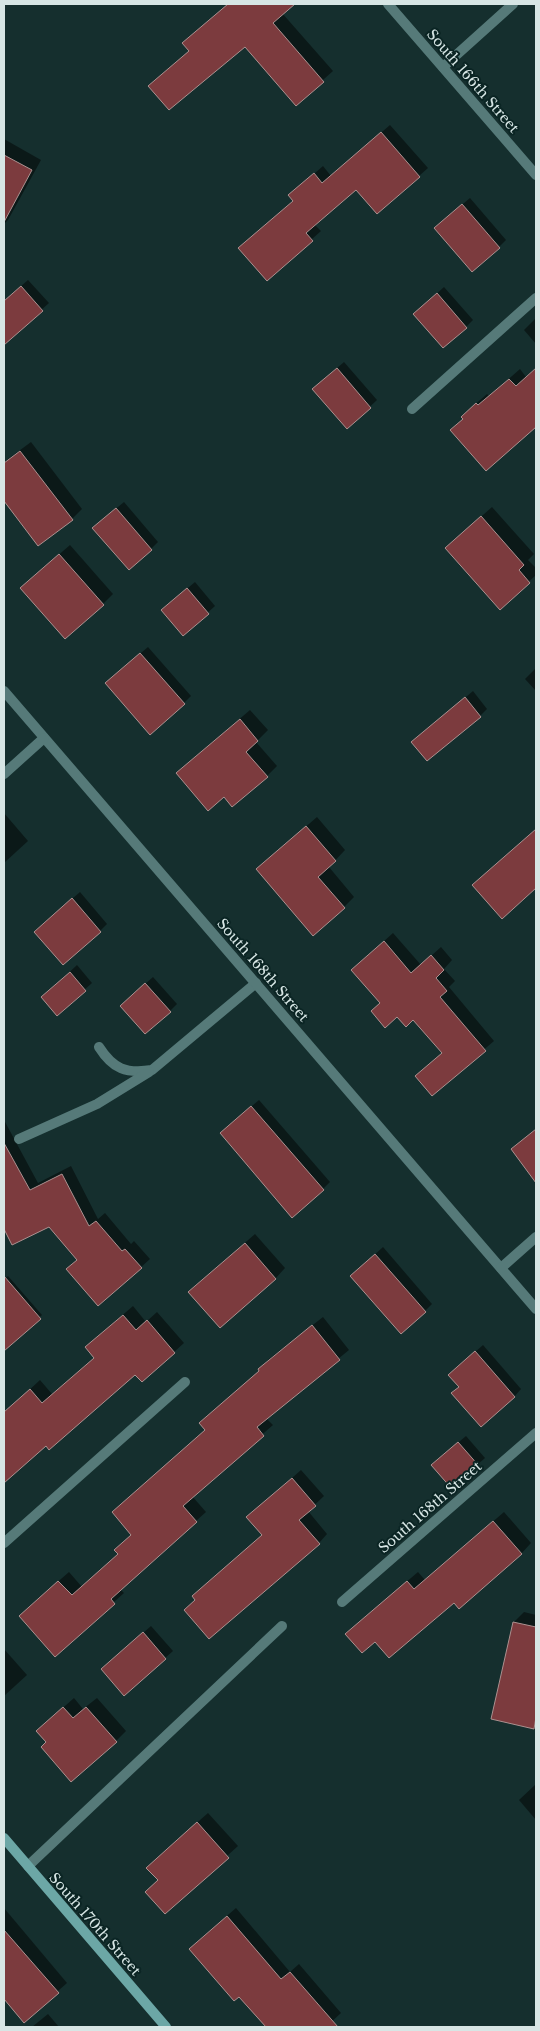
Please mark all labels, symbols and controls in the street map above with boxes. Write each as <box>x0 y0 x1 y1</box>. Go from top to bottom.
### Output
street label: South 166th Street <box>423 25 523 137</box>
street label: South 168th Street <box>213 915 313 1026</box>
street label: South 168th Street <box>375 1457 486 1557</box>
street label: South 170th Street <box>45 1869 145 1980</box>

